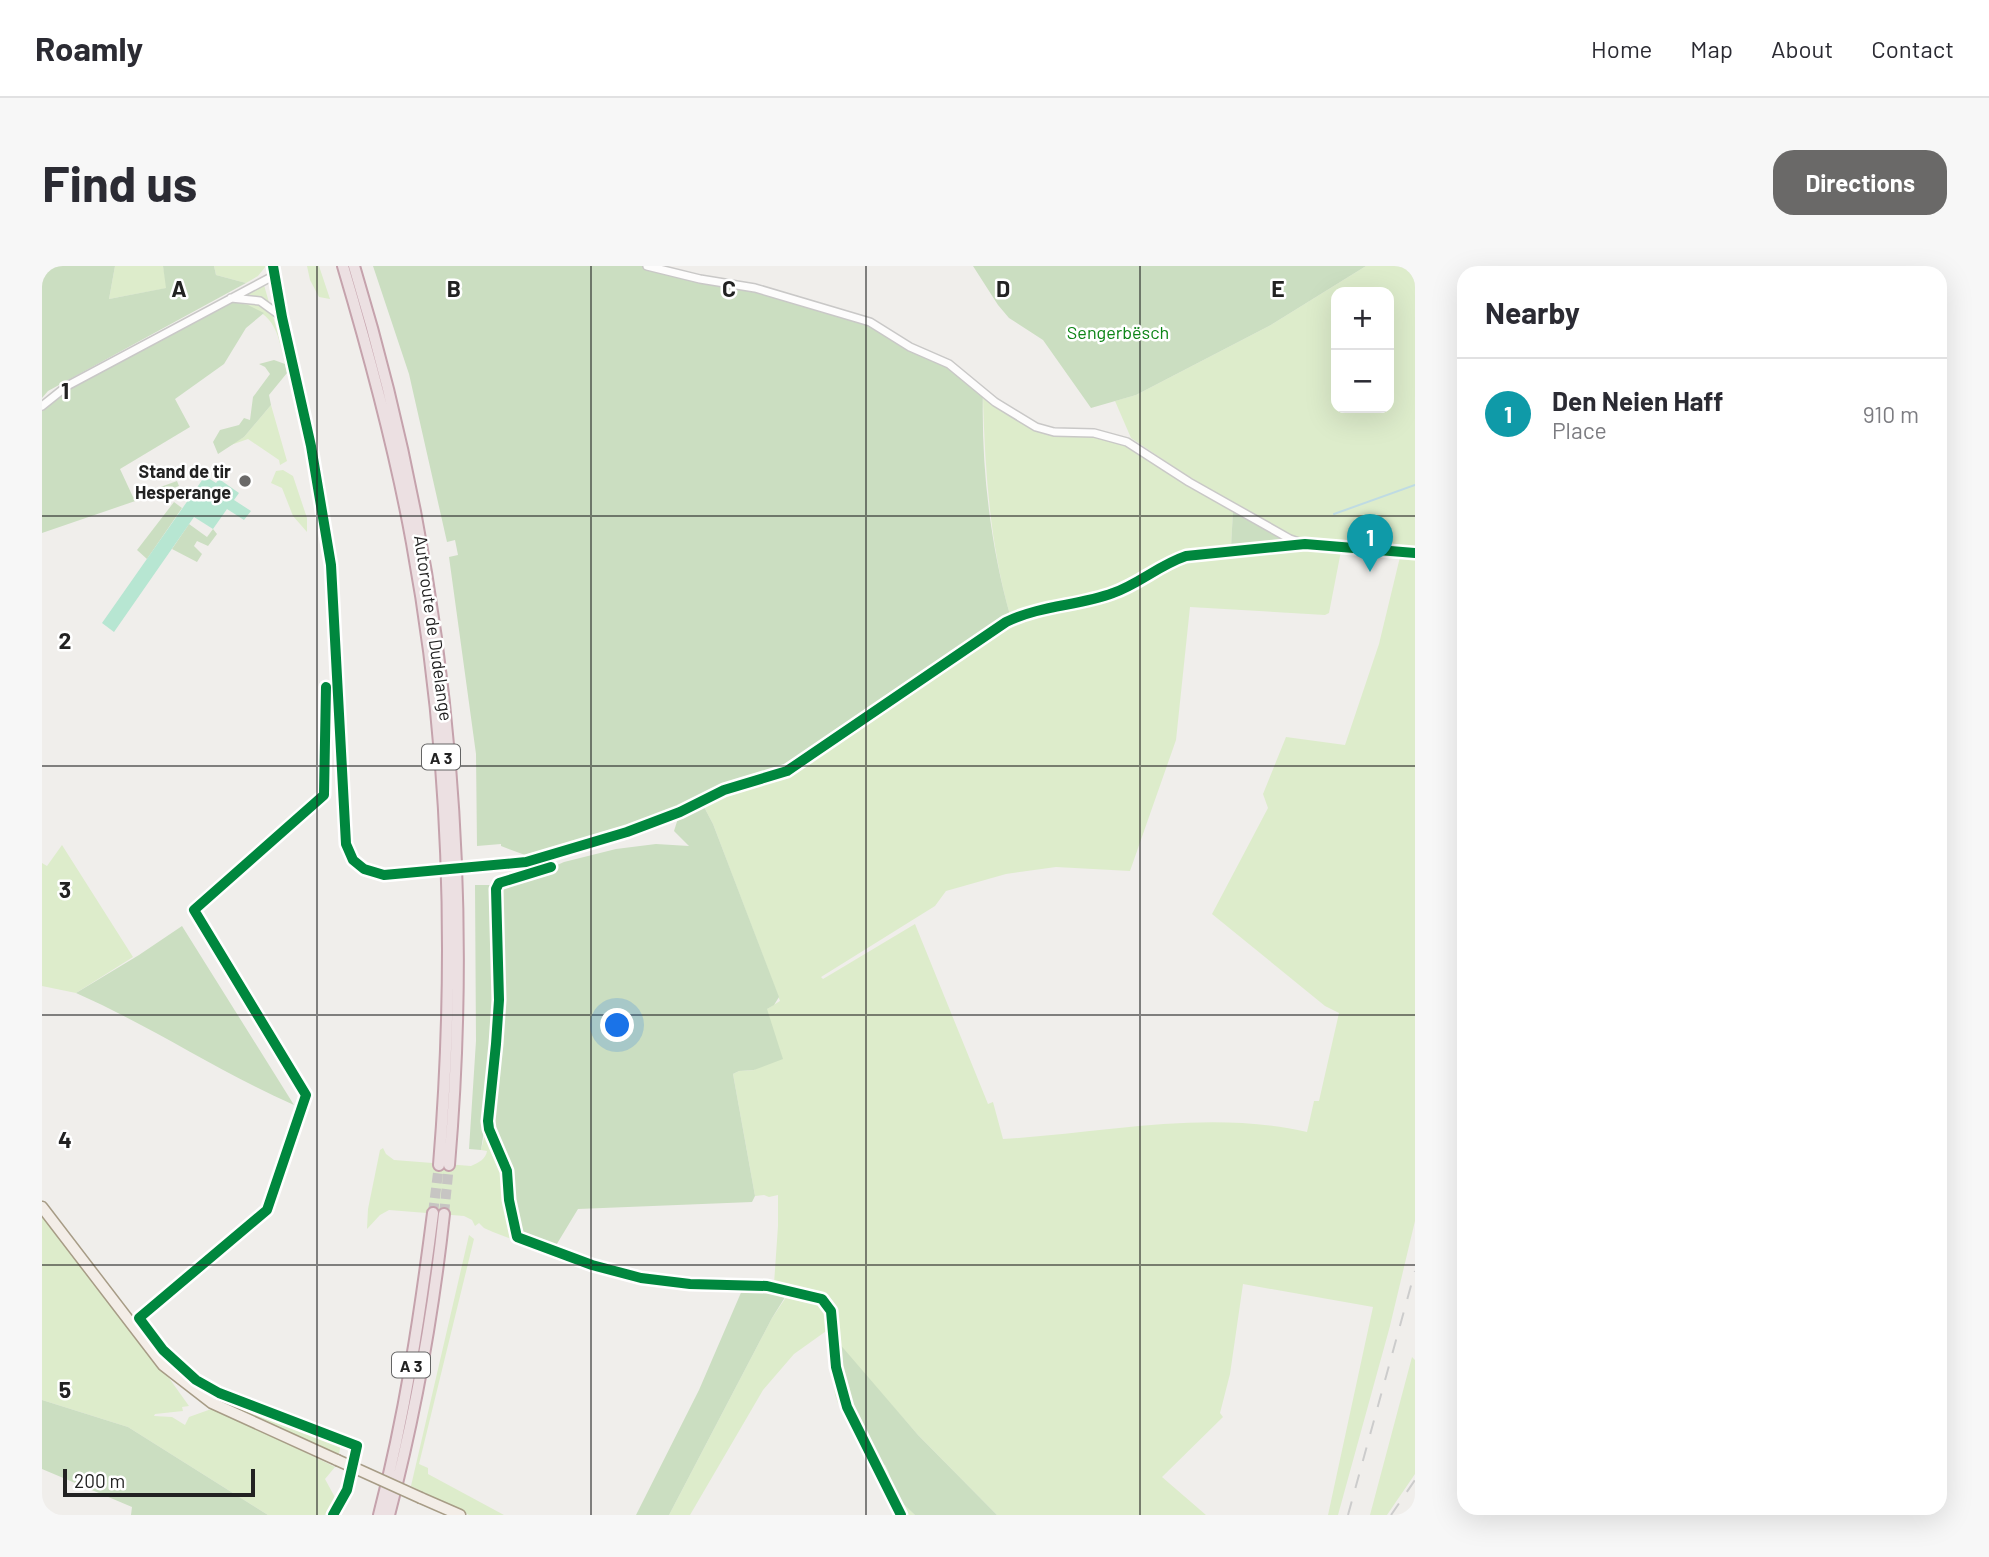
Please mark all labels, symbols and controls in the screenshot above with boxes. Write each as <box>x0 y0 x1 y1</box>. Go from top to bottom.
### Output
text: Roamly <box>35 28 143 68</box>
text: Home <box>1591 34 1652 63</box>
text: Map <box>1690 34 1733 63</box>
text: About <box>1771 34 1833 63</box>
text: Contact <box>1871 34 1954 63</box>
button: Directions <box>1773 150 1947 215</box>
text: Find us <box>42 153 197 212</box>
text: A <box>171 274 187 302</box>
text: B <box>447 274 461 302</box>
text: C <box>722 274 736 302</box>
text: D <box>996 274 1010 302</box>
text: E <box>1271 274 1285 302</box>
map controls <box>1331 287 1394 413</box>
button: + <box>1331 287 1394 350</box>
text: Nearby <box>1485 294 1580 330</box>
park label: Sengerbësch <box>1067 321 1169 343</box>
button: − <box>1331 350 1394 413</box>
text: 1 <box>61 376 69 404</box>
text: Den Neien Haff <box>1552 385 1723 416</box>
text: 1 <box>1504 400 1512 428</box>
text: 910 m <box>1863 400 1919 428</box>
text: Place <box>1552 416 1607 444</box>
place label: Stand de tir Hesperange <box>135 460 231 503</box>
marker: Stand de tir Hesperange <box>237 473 253 489</box>
pin: 1 <box>1347 514 1393 572</box>
street label: Autoroute de Dudelange <box>410 534 458 722</box>
text: 2 <box>59 626 71 654</box>
road number: A 3 <box>422 744 460 770</box>
text: 3 <box>59 875 71 903</box>
your location <box>600 1008 634 1042</box>
text: 4 <box>58 1125 72 1153</box>
road number: A 3 <box>392 1352 430 1378</box>
text: 5 <box>59 1375 71 1403</box>
scale bar <box>63 1466 256 1498</box>
text: 200 m <box>74 1469 125 1492</box>

